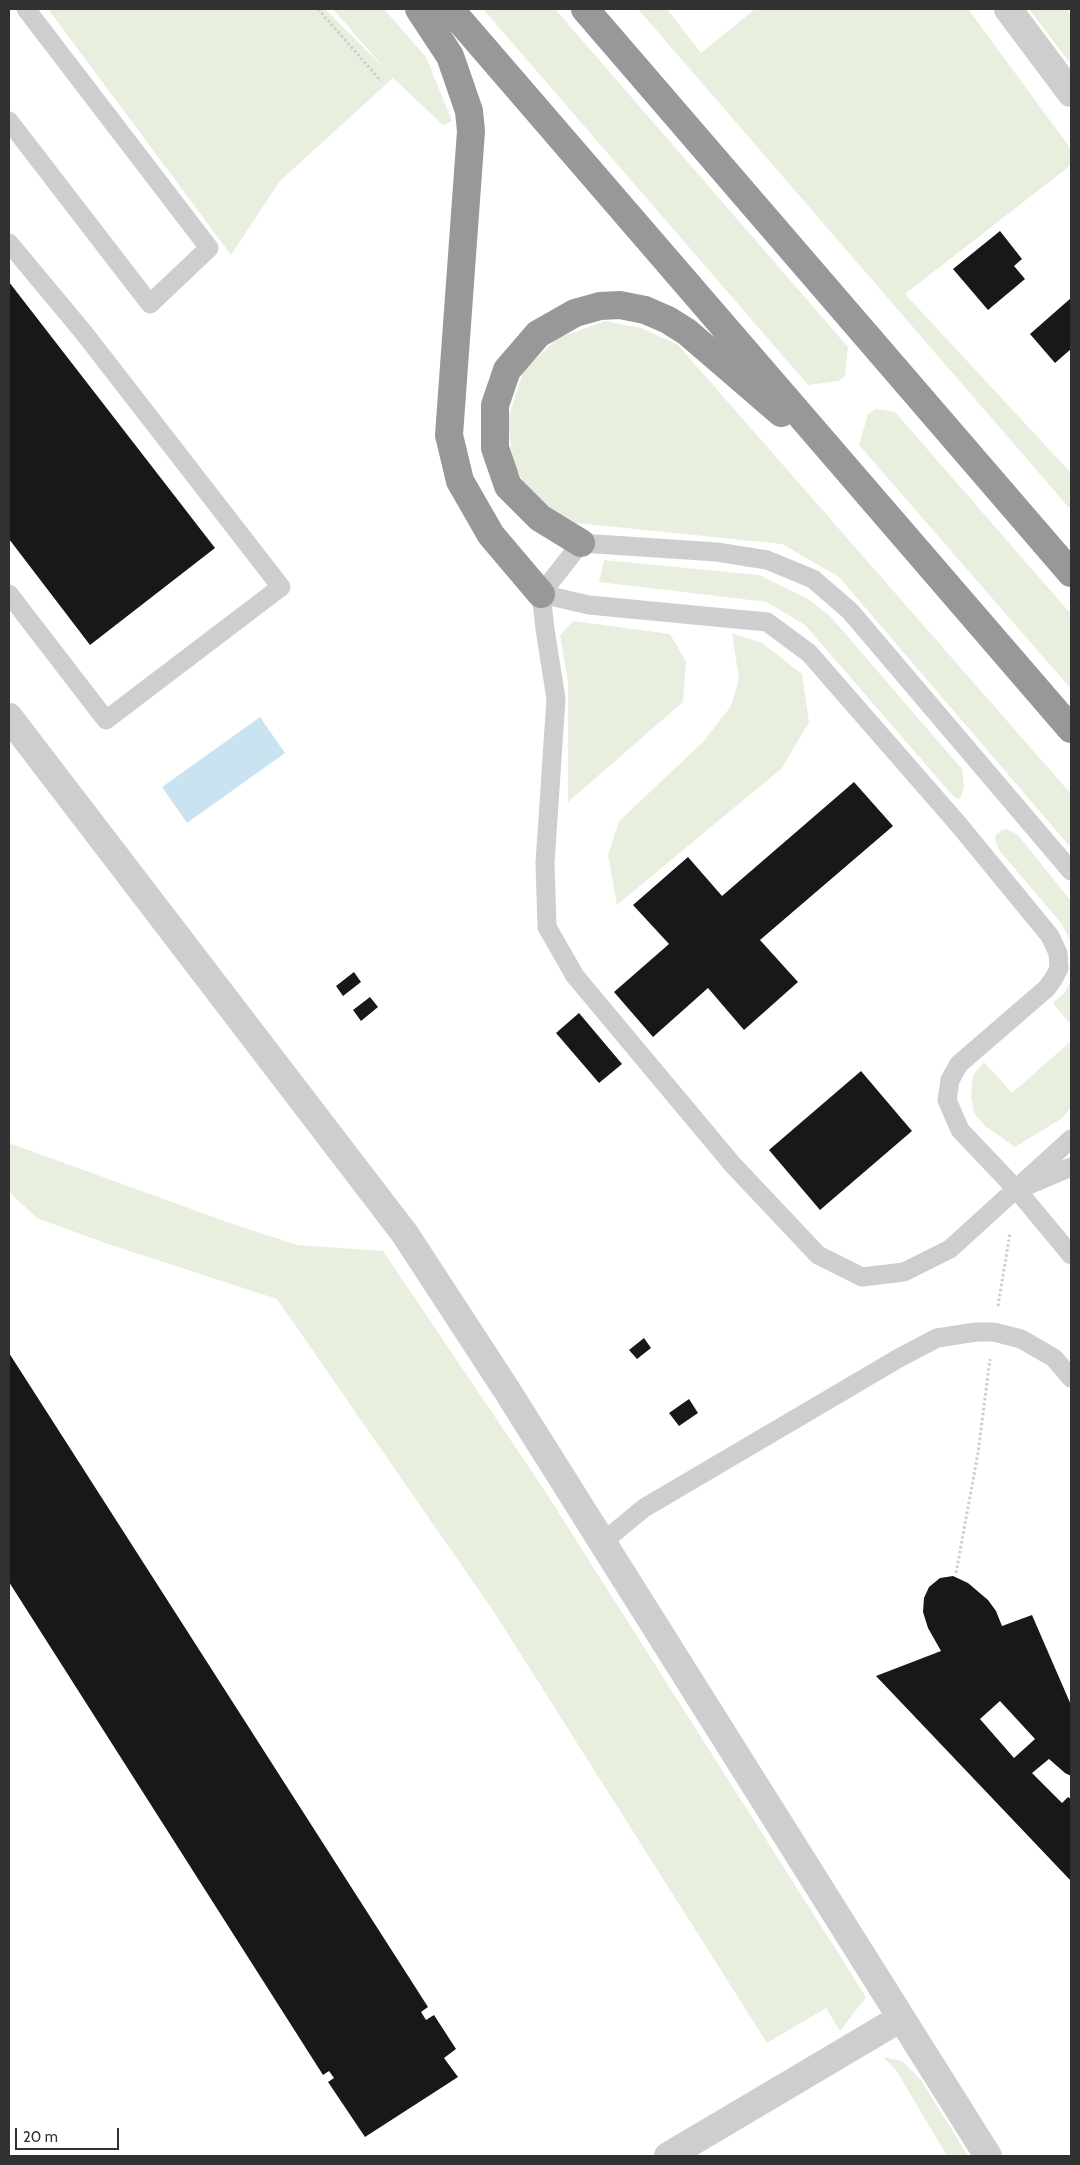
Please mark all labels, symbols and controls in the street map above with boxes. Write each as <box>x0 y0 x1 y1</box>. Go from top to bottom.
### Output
scale bar <box>18 2118 121 2150</box>
text: 20 m <box>23 2128 58 2146</box>

